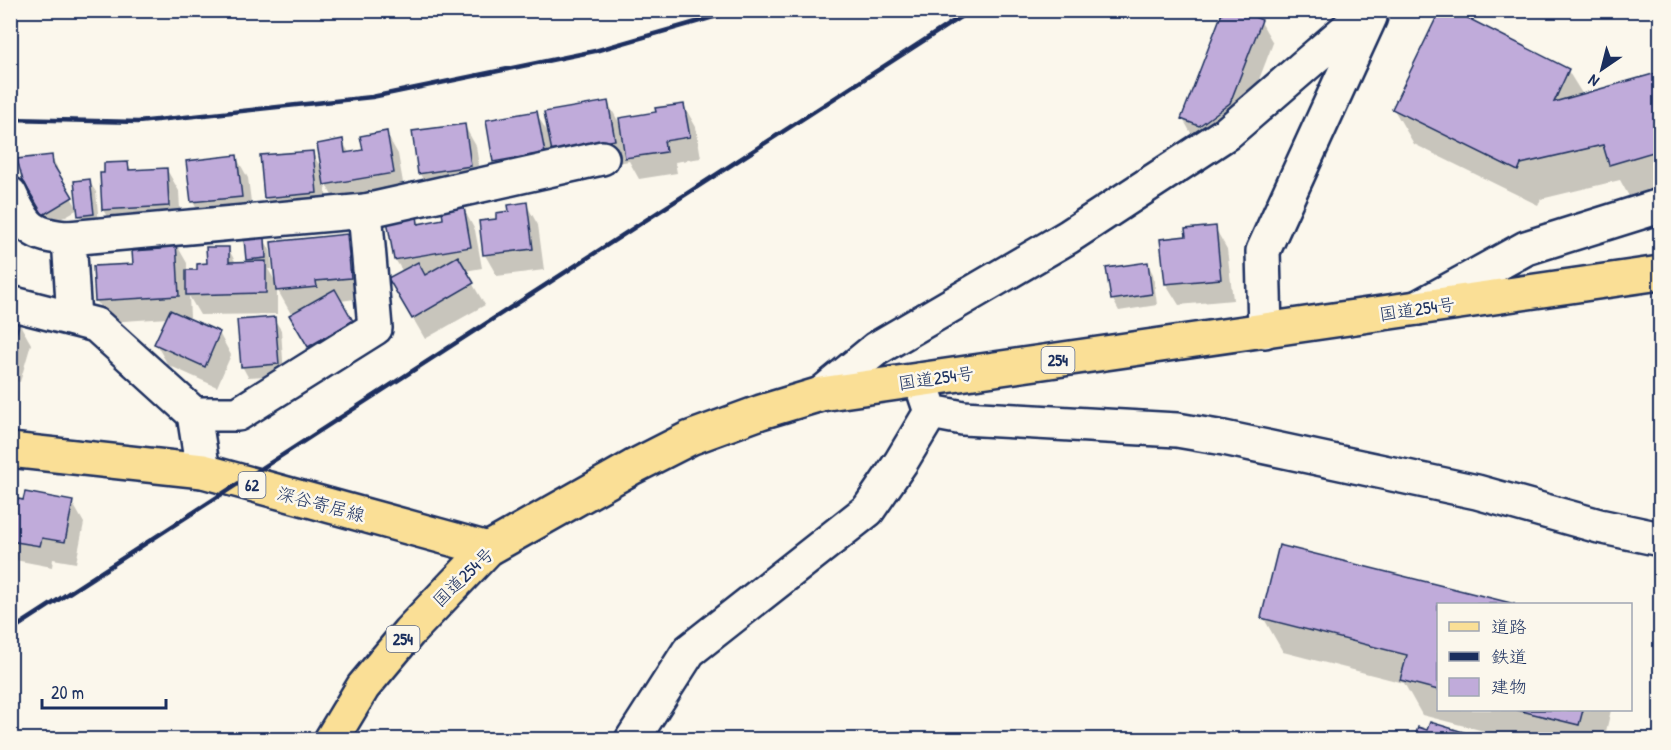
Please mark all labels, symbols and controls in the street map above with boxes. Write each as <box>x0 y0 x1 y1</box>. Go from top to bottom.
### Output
north arrow <box>1572 39 1632 99</box>
text: N <box>1583 70 1603 93</box>
street label: 国道254号 <box>1377 291 1457 327</box>
road number: 254 <box>1042 347 1074 373</box>
street label: 国道254号 <box>896 360 976 396</box>
road number: 62 <box>238 472 266 498</box>
street label: 深谷寄居線 <box>274 480 368 528</box>
street label: 国道254号 <box>427 541 499 613</box>
legend <box>1437 603 1632 711</box>
text: 道路 <box>1491 614 1527 639</box>
road number: 254 <box>386 626 420 652</box>
text: 鉄道 <box>1491 644 1527 669</box>
scale bar <box>42 672 166 710</box>
text: 建物 <box>1491 674 1527 699</box>
text: 20 m <box>51 680 84 705</box>

